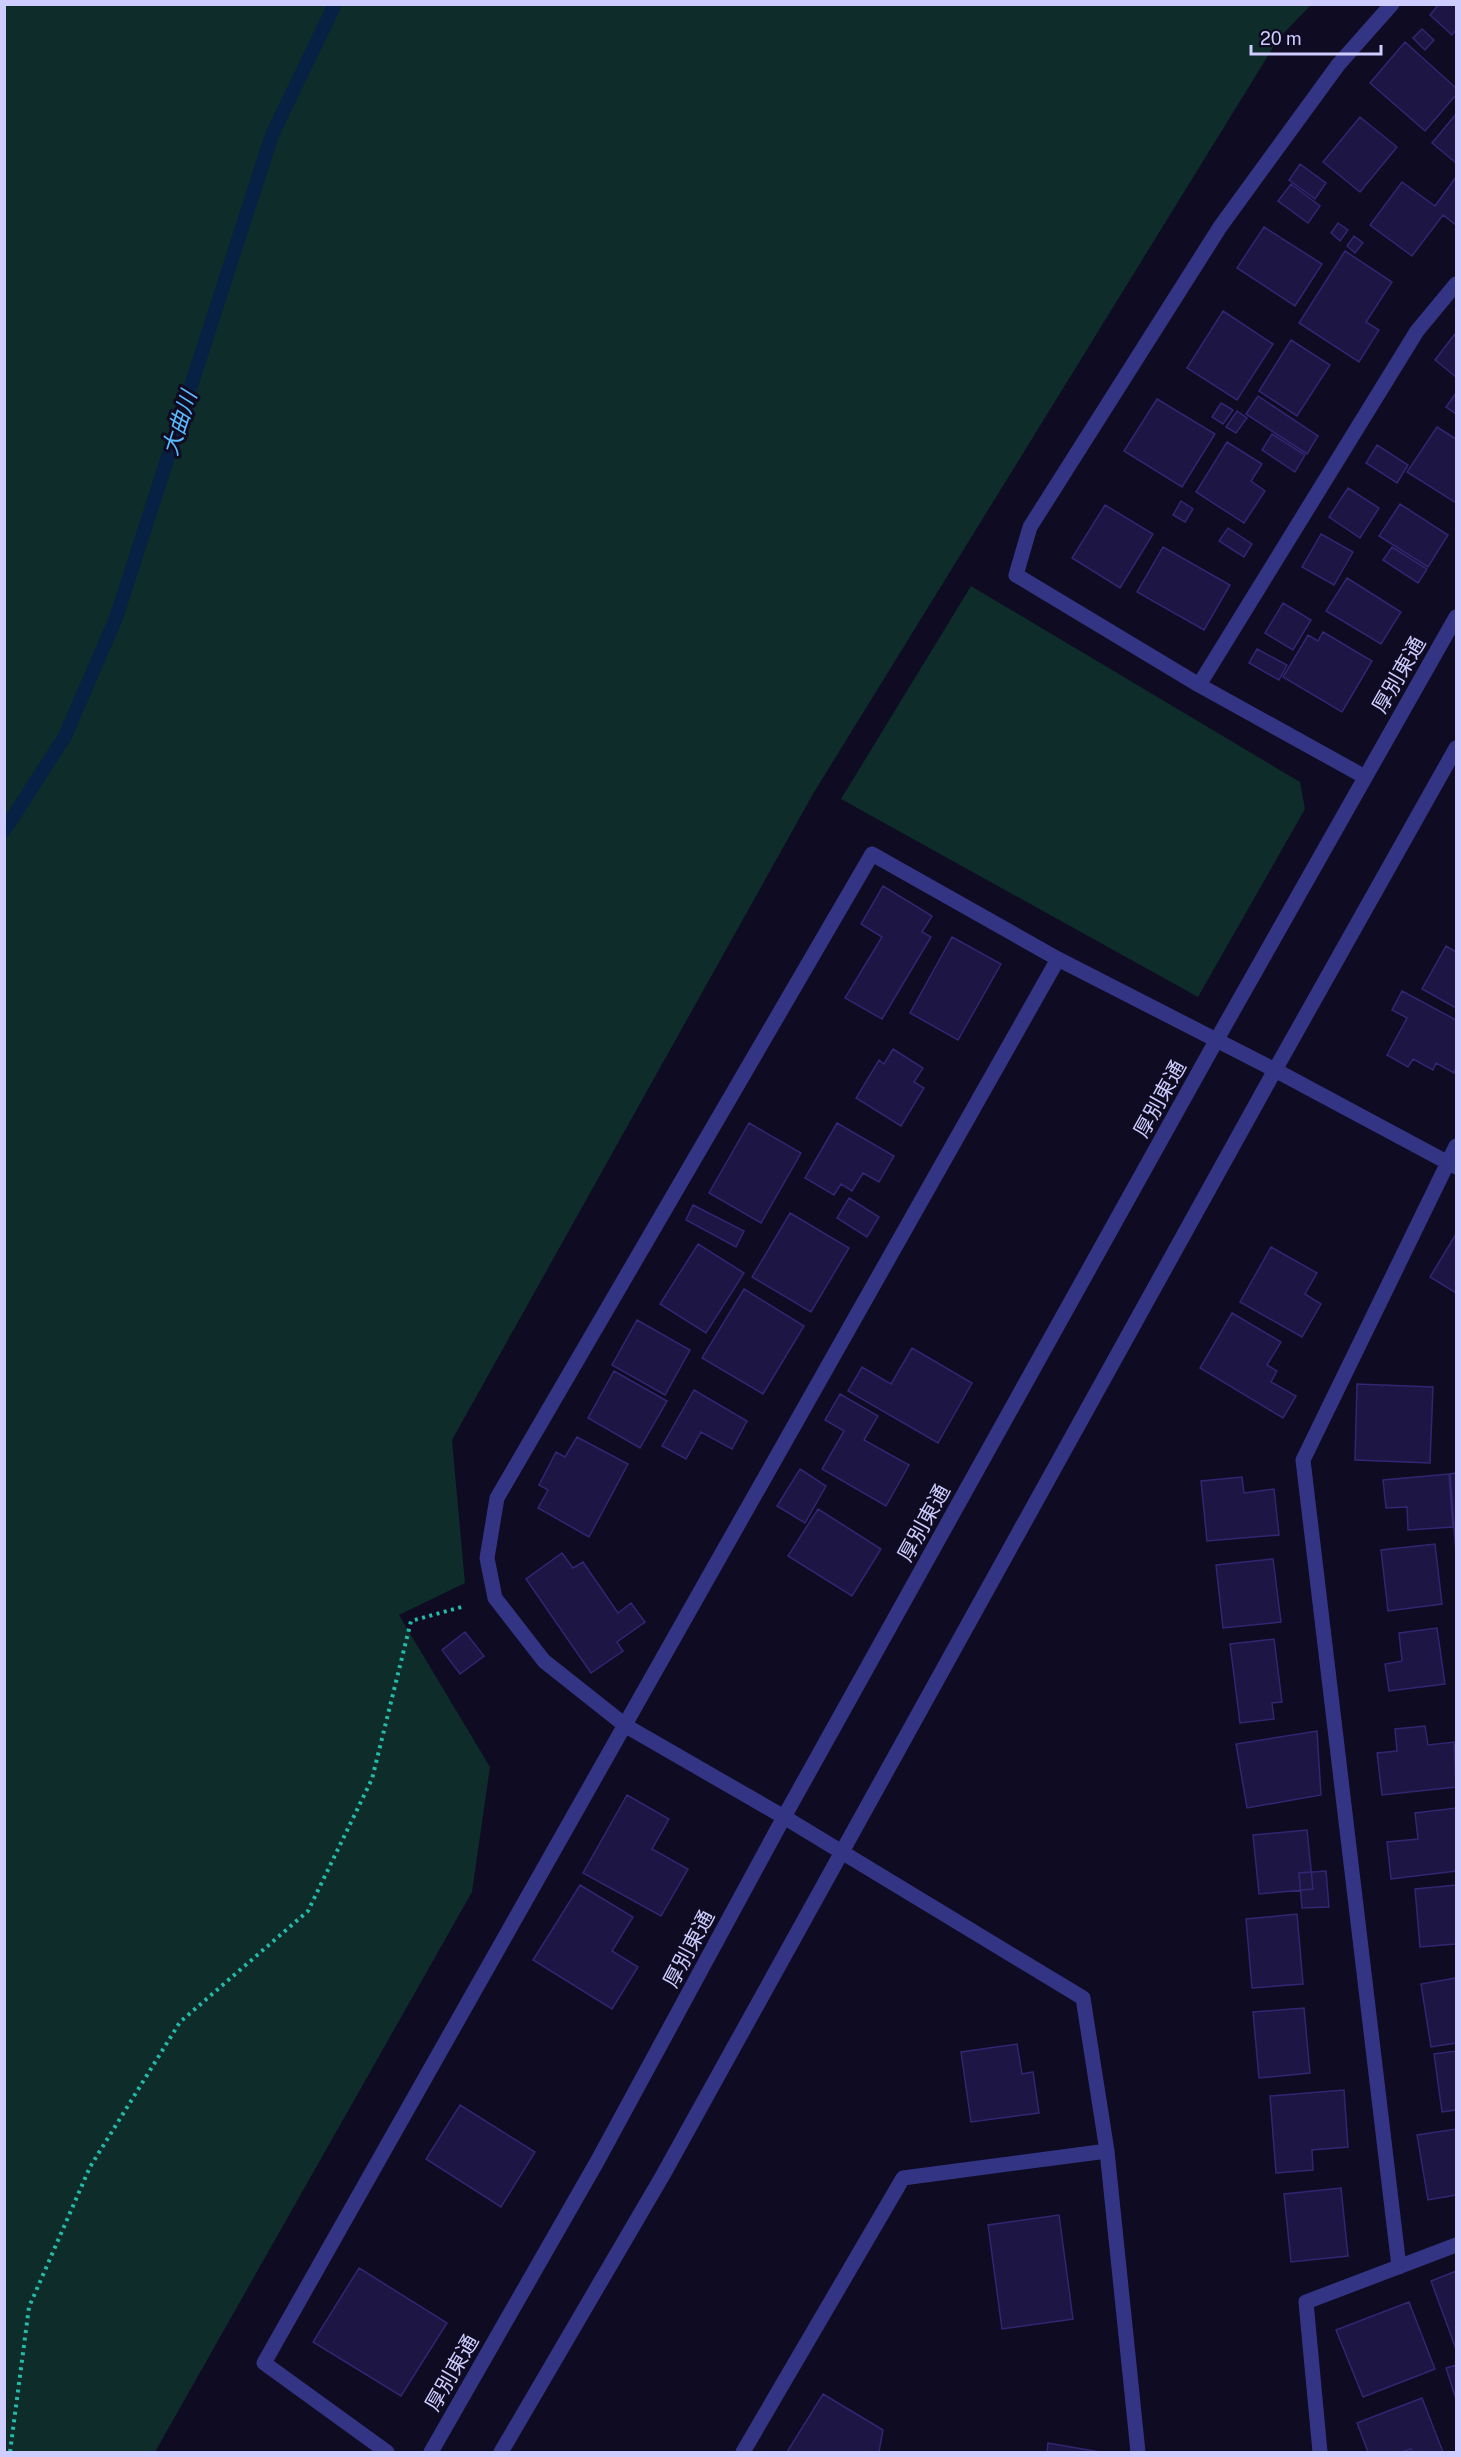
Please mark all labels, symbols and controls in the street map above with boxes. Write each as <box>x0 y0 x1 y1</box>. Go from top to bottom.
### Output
scale bar <box>1251 18 1382 56</box>
text: 20 m <box>1260 28 1302 49</box>
water label: 大曲川 <box>156 386 202 458</box>
street label: 厚別東通 <box>1367 632 1430 717</box>
street label: 厚別東通 <box>1128 1056 1191 1142</box>
street label: 厚別東通 <box>892 1480 955 1566</box>
street label: 厚別東通 <box>658 1906 719 1992</box>
street label: 厚別東通 <box>420 2330 483 2415</box>

